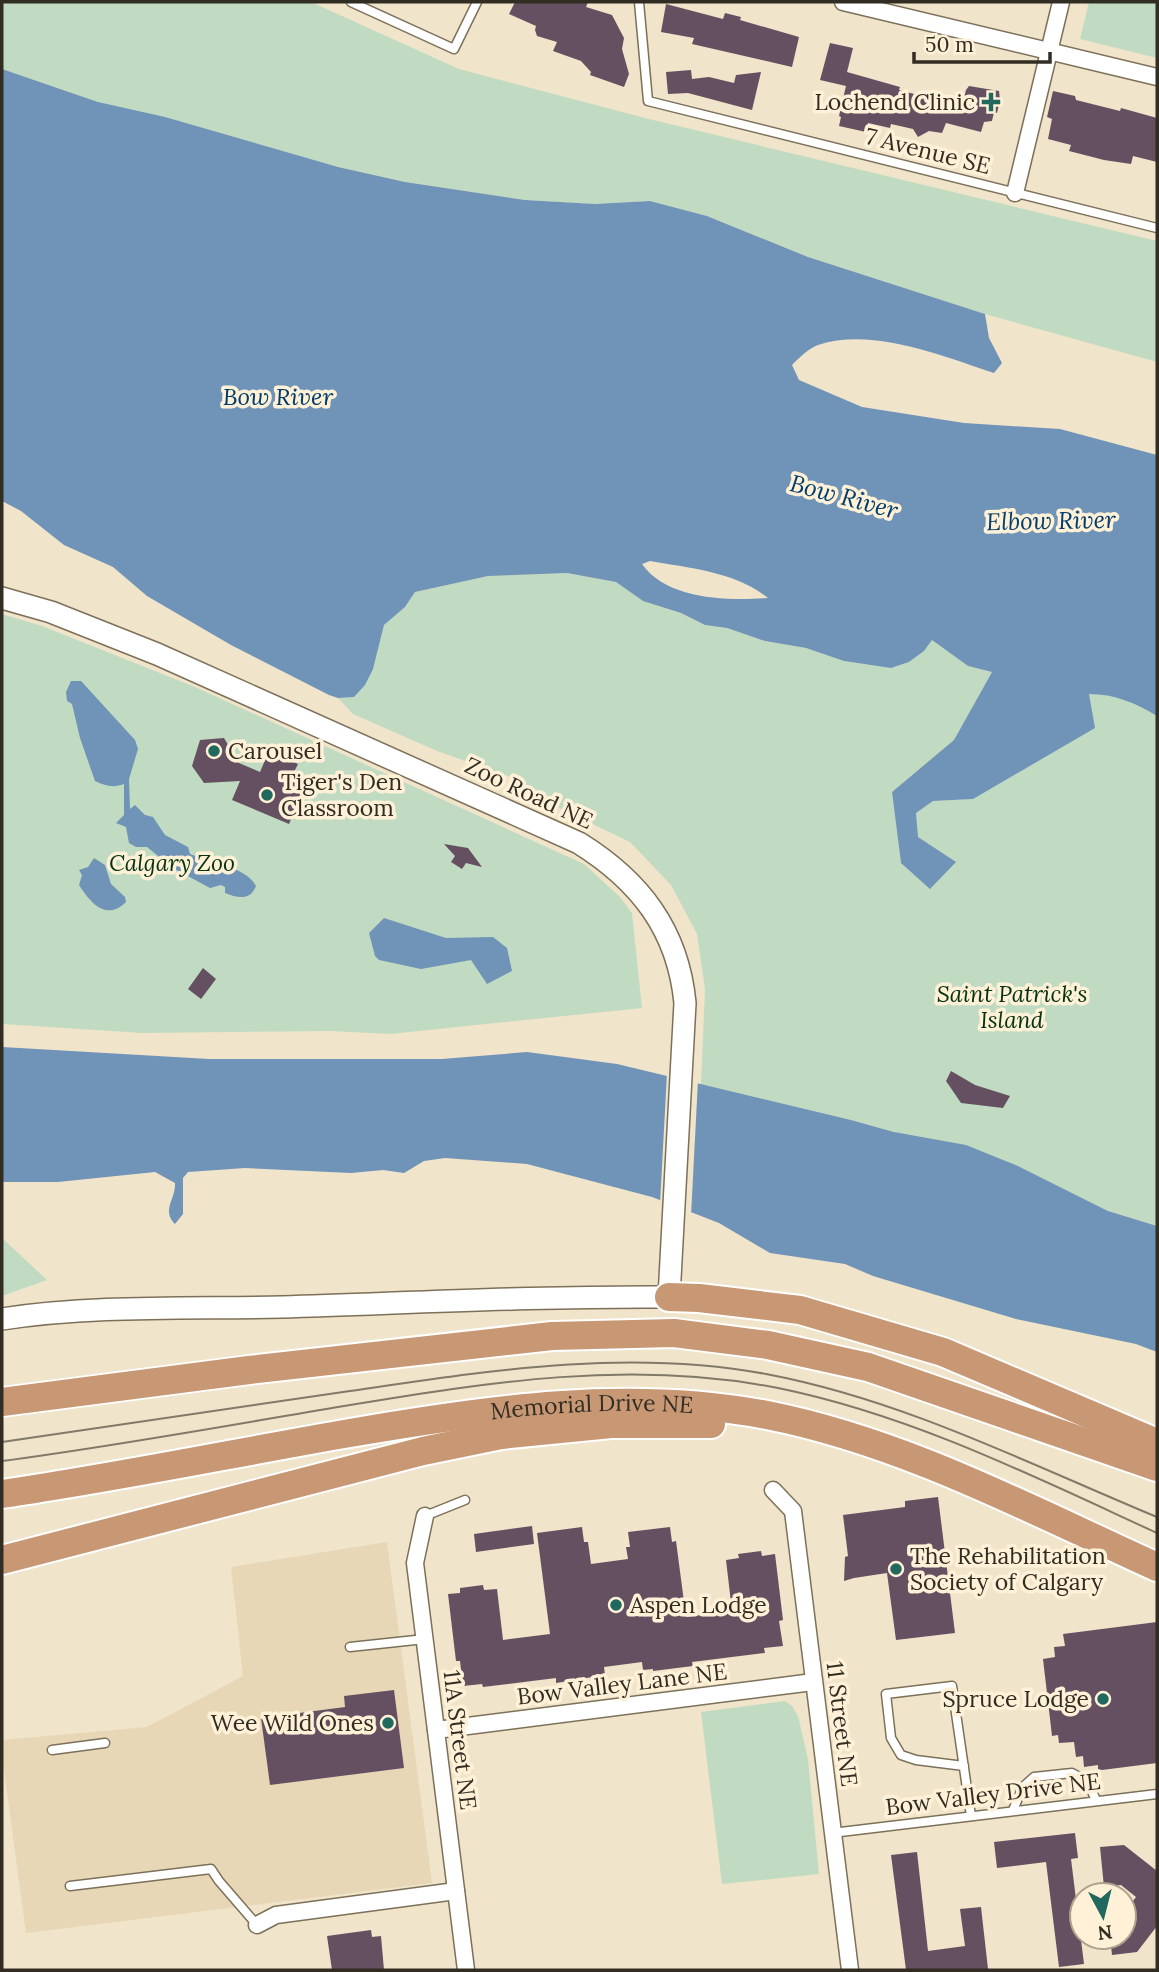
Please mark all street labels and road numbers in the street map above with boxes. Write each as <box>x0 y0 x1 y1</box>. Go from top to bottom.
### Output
street label: 7 Avenue SE <box>862 121 994 180</box>
street label: Zoo Road NE <box>460 750 598 835</box>
street label: Memorial Drive NE <box>489 1388 694 1426</box>
street label: Bow Valley Lane NE <box>515 1656 729 1711</box>
street label: 11 Street NE <box>820 1660 865 1788</box>
street label: 11A Street NE <box>438 1668 483 1811</box>
street label: Bow Valley Drive NE <box>884 1766 1102 1821</box>

